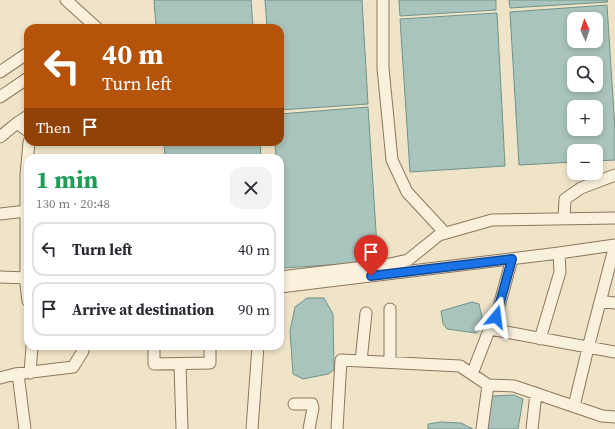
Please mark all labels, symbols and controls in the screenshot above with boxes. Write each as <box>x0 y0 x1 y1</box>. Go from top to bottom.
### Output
north arrow <box>567 12 603 48</box>
map controls <box>567 12 603 180</box>
text: 40 m <box>102 35 164 73</box>
icon: left <box>36 40 88 92</box>
button: search <box>567 56 603 92</box>
text: Turn left <box>102 71 172 96</box>
button: + <box>567 100 603 136</box>
icon: arrive <box>79 116 101 138</box>
text: Then <box>36 117 71 138</box>
button: − <box>567 144 603 180</box>
text: 1 min <box>36 163 98 196</box>
button: close <box>230 167 272 209</box>
text: 130 m · 20:48 <box>36 195 110 212</box>
pin <box>354 235 388 276</box>
icon: left <box>38 238 60 260</box>
text: Turn left <box>72 239 132 260</box>
text: 40 m <box>238 239 270 260</box>
icon: arrive <box>360 241 382 263</box>
position arrow <box>475 296 517 338</box>
icon: arrive <box>38 298 60 320</box>
text: Arrive at destination <box>72 299 214 320</box>
text: 90 m <box>238 299 270 320</box>

